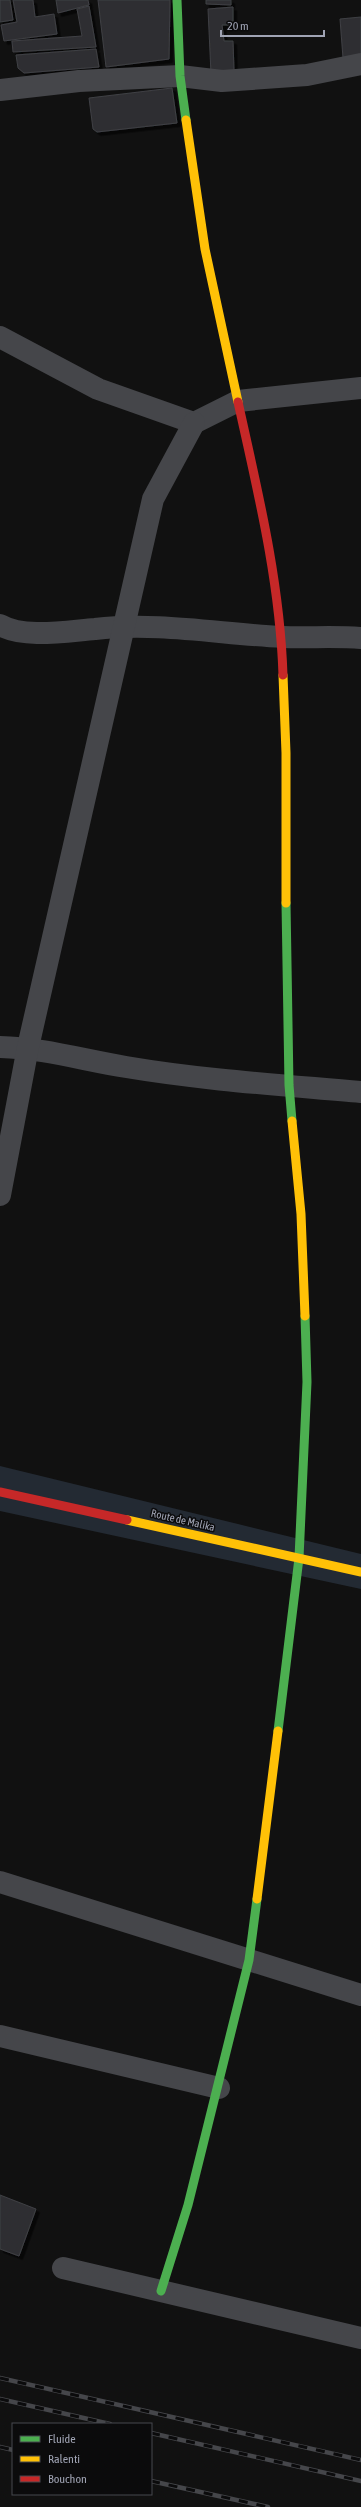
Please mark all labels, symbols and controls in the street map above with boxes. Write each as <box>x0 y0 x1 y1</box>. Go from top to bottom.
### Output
scale bar <box>221 12 324 38</box>
text: 20 m <box>227 19 249 33</box>
street label: Route de Malika <box>150 1507 216 1533</box>
legend <box>12 2423 152 2495</box>
text: Fluide <box>48 2432 76 2446</box>
text: Ralenti <box>48 2452 80 2466</box>
text: Bouchon <box>48 2472 87 2486</box>

